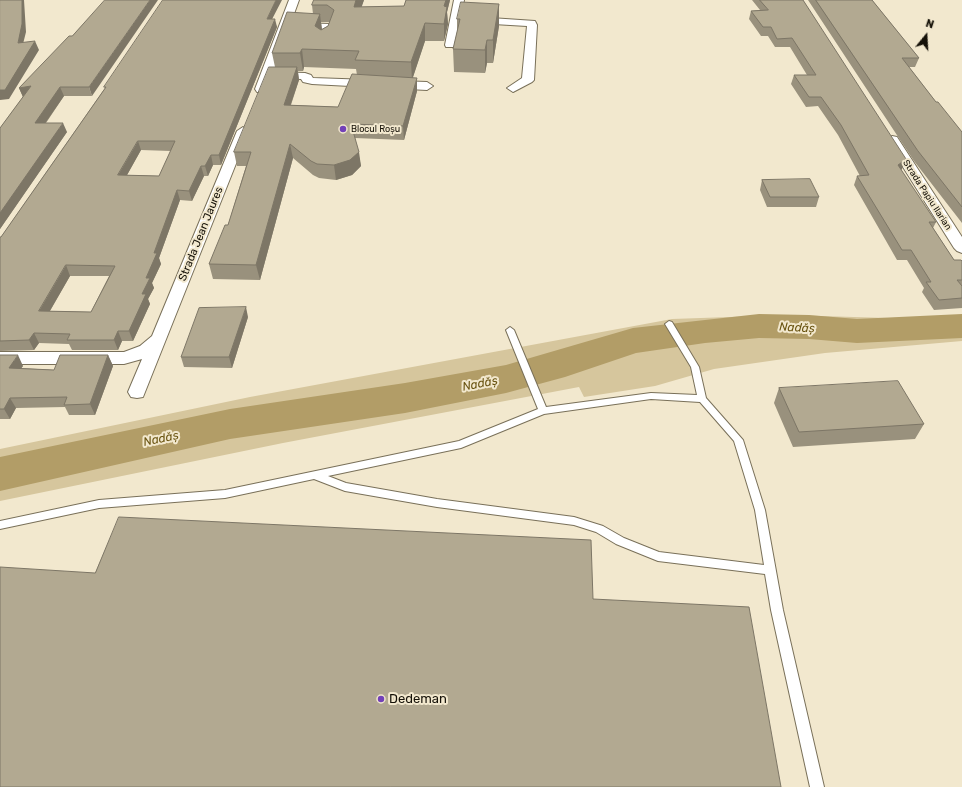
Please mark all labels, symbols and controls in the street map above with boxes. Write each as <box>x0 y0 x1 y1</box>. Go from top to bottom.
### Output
north arrow <box>906 16 946 56</box>
text: N <box>924 17 936 32</box>
marker: Blocul Roșu <box>338 124 348 134</box>
place label: Blocul Roșu <box>351 124 400 134</box>
street label: Strada Papiu Ilarian <box>900 158 954 232</box>
street label: Strada Jean Jaures <box>176 185 226 283</box>
water label: Nadăș <box>779 320 815 336</box>
water label: Nadăș <box>461 374 499 394</box>
water label: Nadăș <box>142 428 180 450</box>
place label: Dedeman <box>389 691 447 707</box>
marker: Dedeman <box>376 694 386 704</box>

